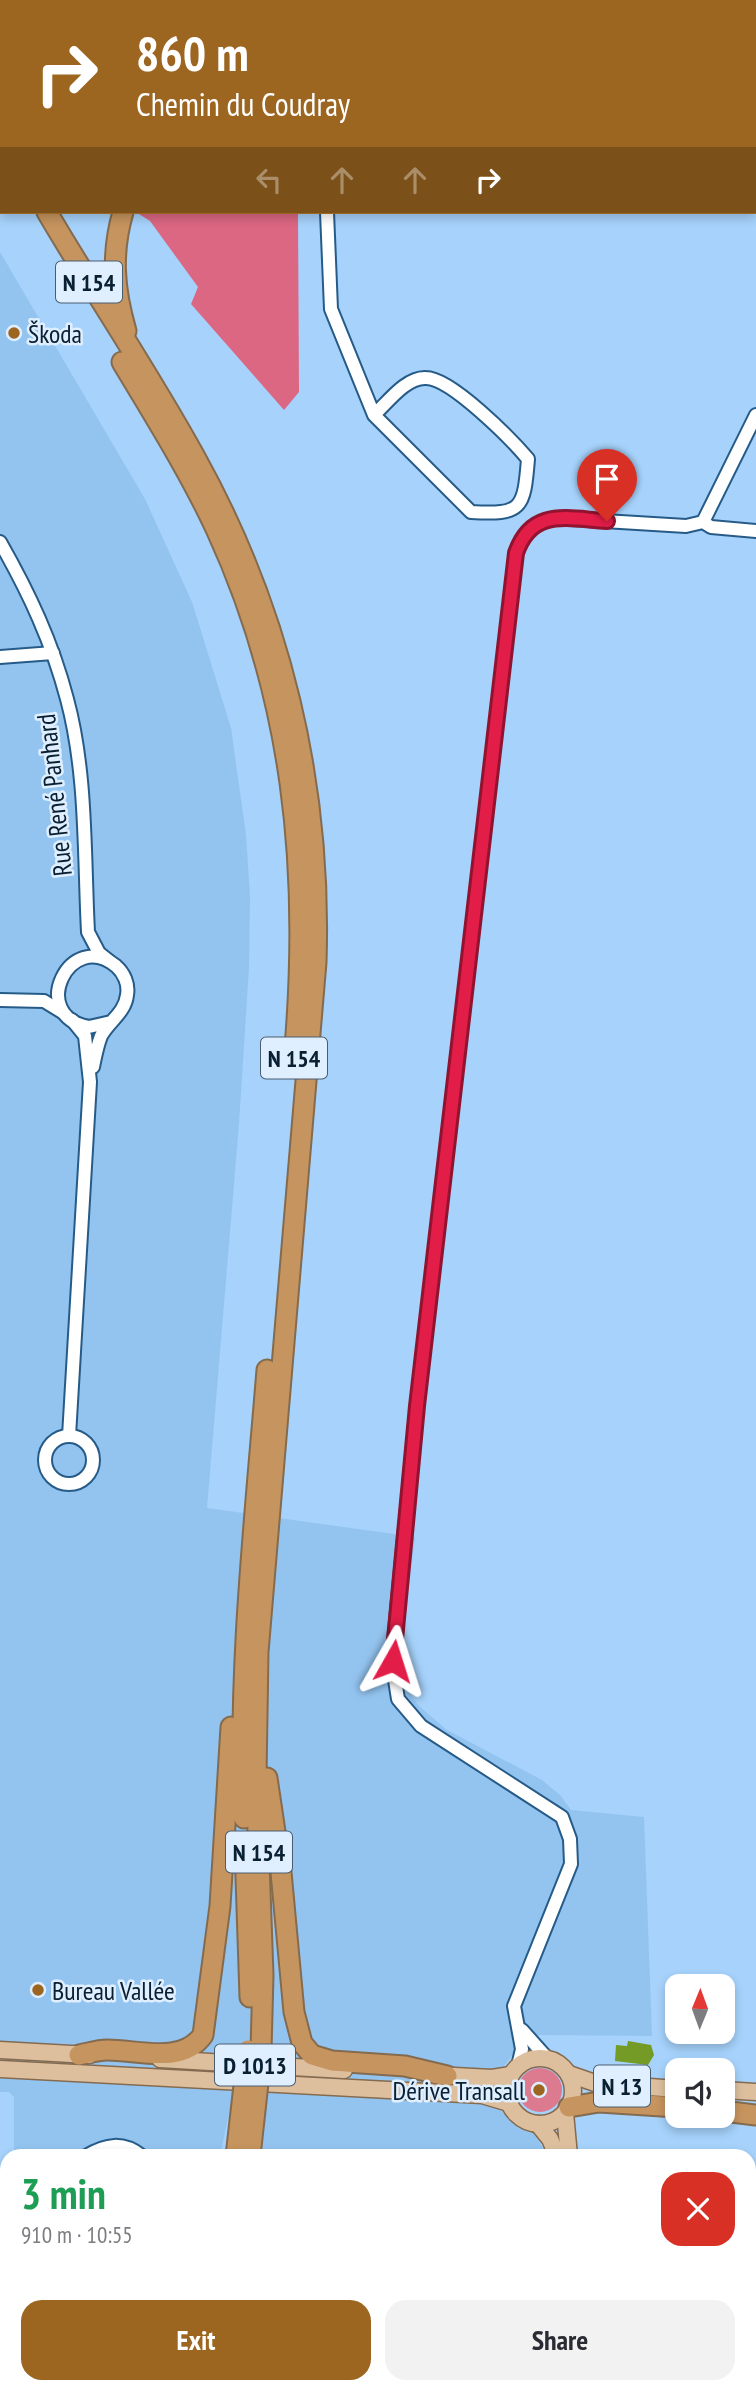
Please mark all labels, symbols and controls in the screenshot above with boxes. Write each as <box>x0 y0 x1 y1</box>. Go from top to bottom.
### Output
text: 860 m <box>136 21 249 85</box>
icon: right <box>21 28 112 119</box>
text: Chemin du Coudray <box>136 83 350 125</box>
icon: left <box>250 161 288 199</box>
icon: ahead <box>323 161 361 199</box>
icon: ahead <box>396 161 434 199</box>
icon: right <box>469 161 507 199</box>
road number: N 154 <box>56 262 122 302</box>
place label: Škoda <box>28 317 82 350</box>
marker: Škoda <box>6 325 22 341</box>
pin <box>577 449 637 521</box>
icon: arrive <box>588 460 626 498</box>
street label: Rue René Panhard <box>29 712 79 878</box>
road number: N 154 <box>261 1038 327 1078</box>
position arrow <box>356 1624 430 1698</box>
road number: N 154 <box>226 1831 292 1872</box>
place label: Bureau Vallée <box>52 1974 175 2007</box>
north arrow <box>665 1974 735 2044</box>
map controls <box>665 1974 735 2128</box>
marker: Bureau Vallée <box>30 1982 46 1998</box>
road number: D 1013 <box>215 2044 295 2086</box>
button: sound <box>665 2058 735 2128</box>
road number: N 13 <box>594 2066 650 2106</box>
place label: Dérive Transall <box>393 2074 525 2107</box>
marker: Dérive Transall <box>531 2082 547 2098</box>
text: 3 min <box>21 2166 106 2221</box>
button: close <box>661 2172 735 2246</box>
text: 910 m · 10:55 <box>21 2220 133 2249</box>
button: Exit <box>21 2300 371 2380</box>
button: Share <box>385 2300 735 2380</box>

